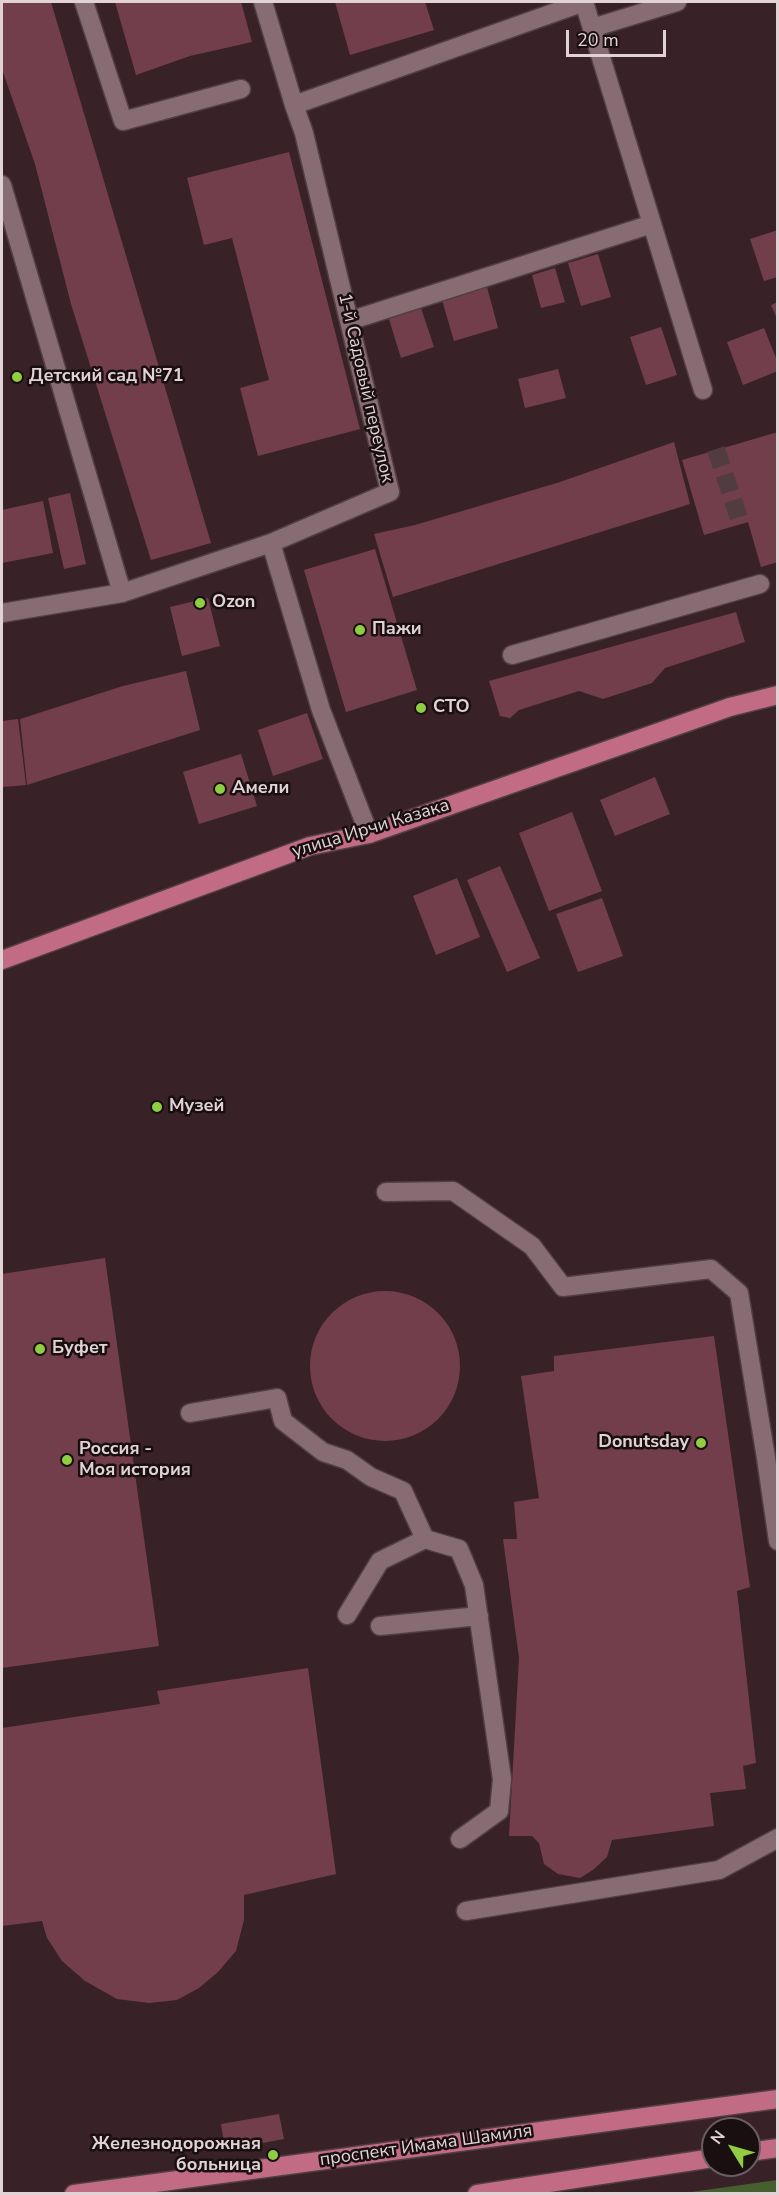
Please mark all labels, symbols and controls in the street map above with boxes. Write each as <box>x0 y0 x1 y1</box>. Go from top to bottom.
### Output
scale bar <box>569 18 670 56</box>
text: 20 m <box>577 28 619 52</box>
street label: 1-й Садовый переулок <box>333 291 397 485</box>
place label: Детский сад №71 <box>29 366 184 388</box>
marker: Детский сад №71 <box>10 370 24 384</box>
place label: Ozon <box>212 592 255 614</box>
marker: Ozon <box>193 596 207 610</box>
place label: Пажи <box>372 619 422 641</box>
marker: Пажи <box>353 623 367 637</box>
place label: СТО <box>433 697 470 719</box>
marker: СТО <box>414 701 428 715</box>
place label: Амели <box>232 778 289 800</box>
marker: Амели <box>213 782 227 796</box>
street label: улица Ирчи Казака <box>290 795 452 863</box>
place label: Музей <box>169 1096 224 1118</box>
marker: Музей <box>150 1100 164 1114</box>
place label: Буфет <box>52 1338 107 1360</box>
marker: Буфет <box>33 1342 47 1356</box>
place label: Donutsday <box>598 1432 689 1454</box>
marker: Donutsday <box>694 1436 708 1450</box>
place label: Россия - Моя история <box>79 1439 191 1482</box>
marker: Россия - Моя история <box>60 1453 74 1467</box>
north arrow <box>701 2117 761 2177</box>
street label: проспект Имама Шамиля <box>318 2120 534 2172</box>
text: N <box>706 2126 731 2149</box>
place label: Железнодорожная больница <box>92 2134 261 2176</box>
marker: Железнодорожная больница <box>266 2148 280 2162</box>

